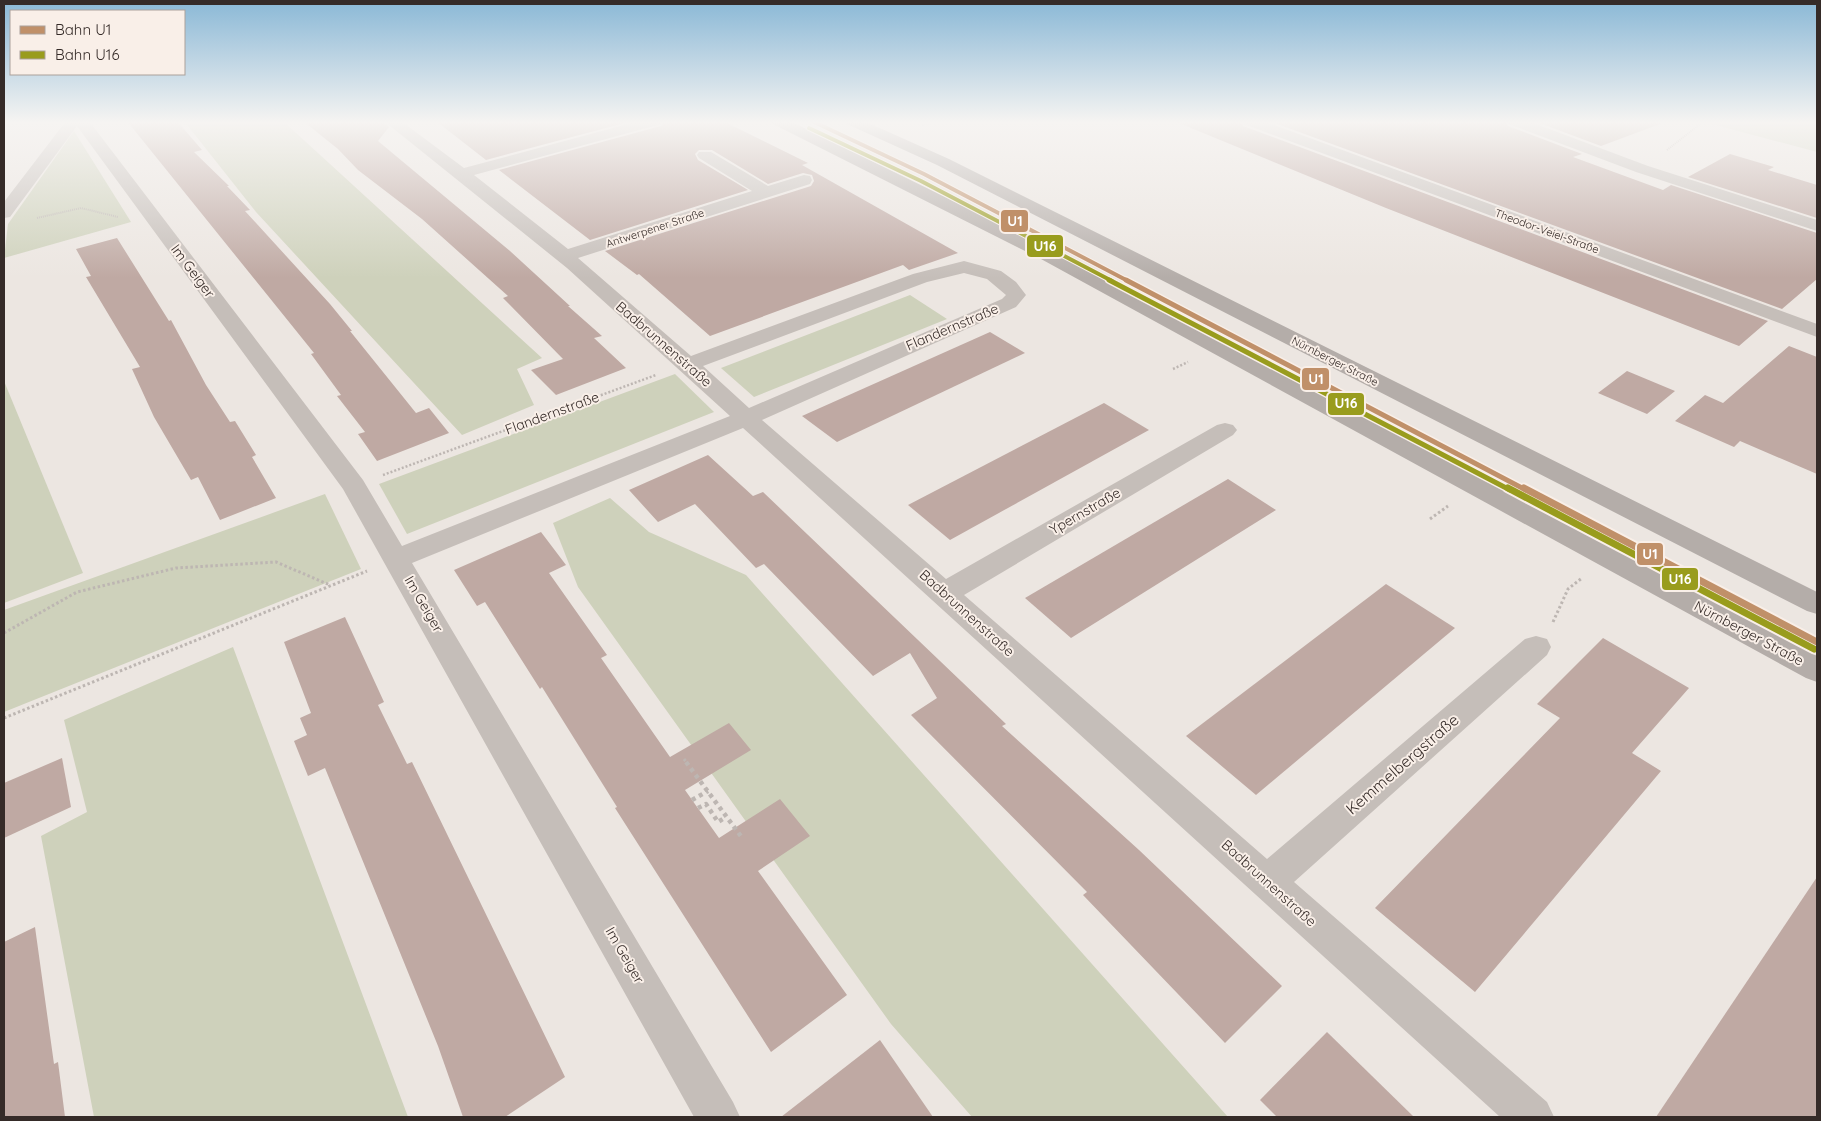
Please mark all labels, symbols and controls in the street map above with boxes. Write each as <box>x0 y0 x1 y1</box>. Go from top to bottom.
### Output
legend <box>10 10 185 75</box>
text: Bahn U1 <box>55 20 111 39</box>
text: Bahn U16 <box>55 45 119 64</box>
street label: Antwerpener Straße <box>604 205 706 251</box>
street label: Theodor-Veiel-Straße <box>1493 206 1601 256</box>
line badge: U1 <box>1000 209 1029 233</box>
text: U1 <box>1007 212 1023 230</box>
line badge: U16 <box>1026 234 1064 258</box>
text: U16 <box>1033 237 1057 255</box>
street label: Im Geiger <box>167 241 219 302</box>
street label: Badbrunnenstraße <box>612 297 716 391</box>
street label: Flandernstraße <box>903 299 1001 355</box>
street label: Nürnberger Straße <box>1289 333 1381 389</box>
line badge: U1 <box>1301 367 1330 391</box>
text: U1 <box>1308 370 1324 388</box>
street label: Flandernstraße <box>502 388 602 438</box>
line badge: U16 <box>1327 392 1365 416</box>
text: U16 <box>1334 394 1358 412</box>
street label: Ypernstraße <box>1046 483 1124 539</box>
line badge: U1 <box>1636 542 1664 566</box>
text: U1 <box>1642 545 1658 563</box>
street label: Badbrunnenstraße <box>916 566 1018 660</box>
line badge: U16 <box>1661 567 1699 591</box>
text: U16 <box>1668 570 1692 588</box>
street label: Im Geiger <box>401 572 448 636</box>
street label: Nürnberger Straße <box>1691 597 1807 670</box>
street label: Kemmelbergstraße <box>1341 709 1463 819</box>
street label: Badbrunnenstraße <box>1218 836 1320 930</box>
street label: Im Geiger <box>602 923 649 987</box>

